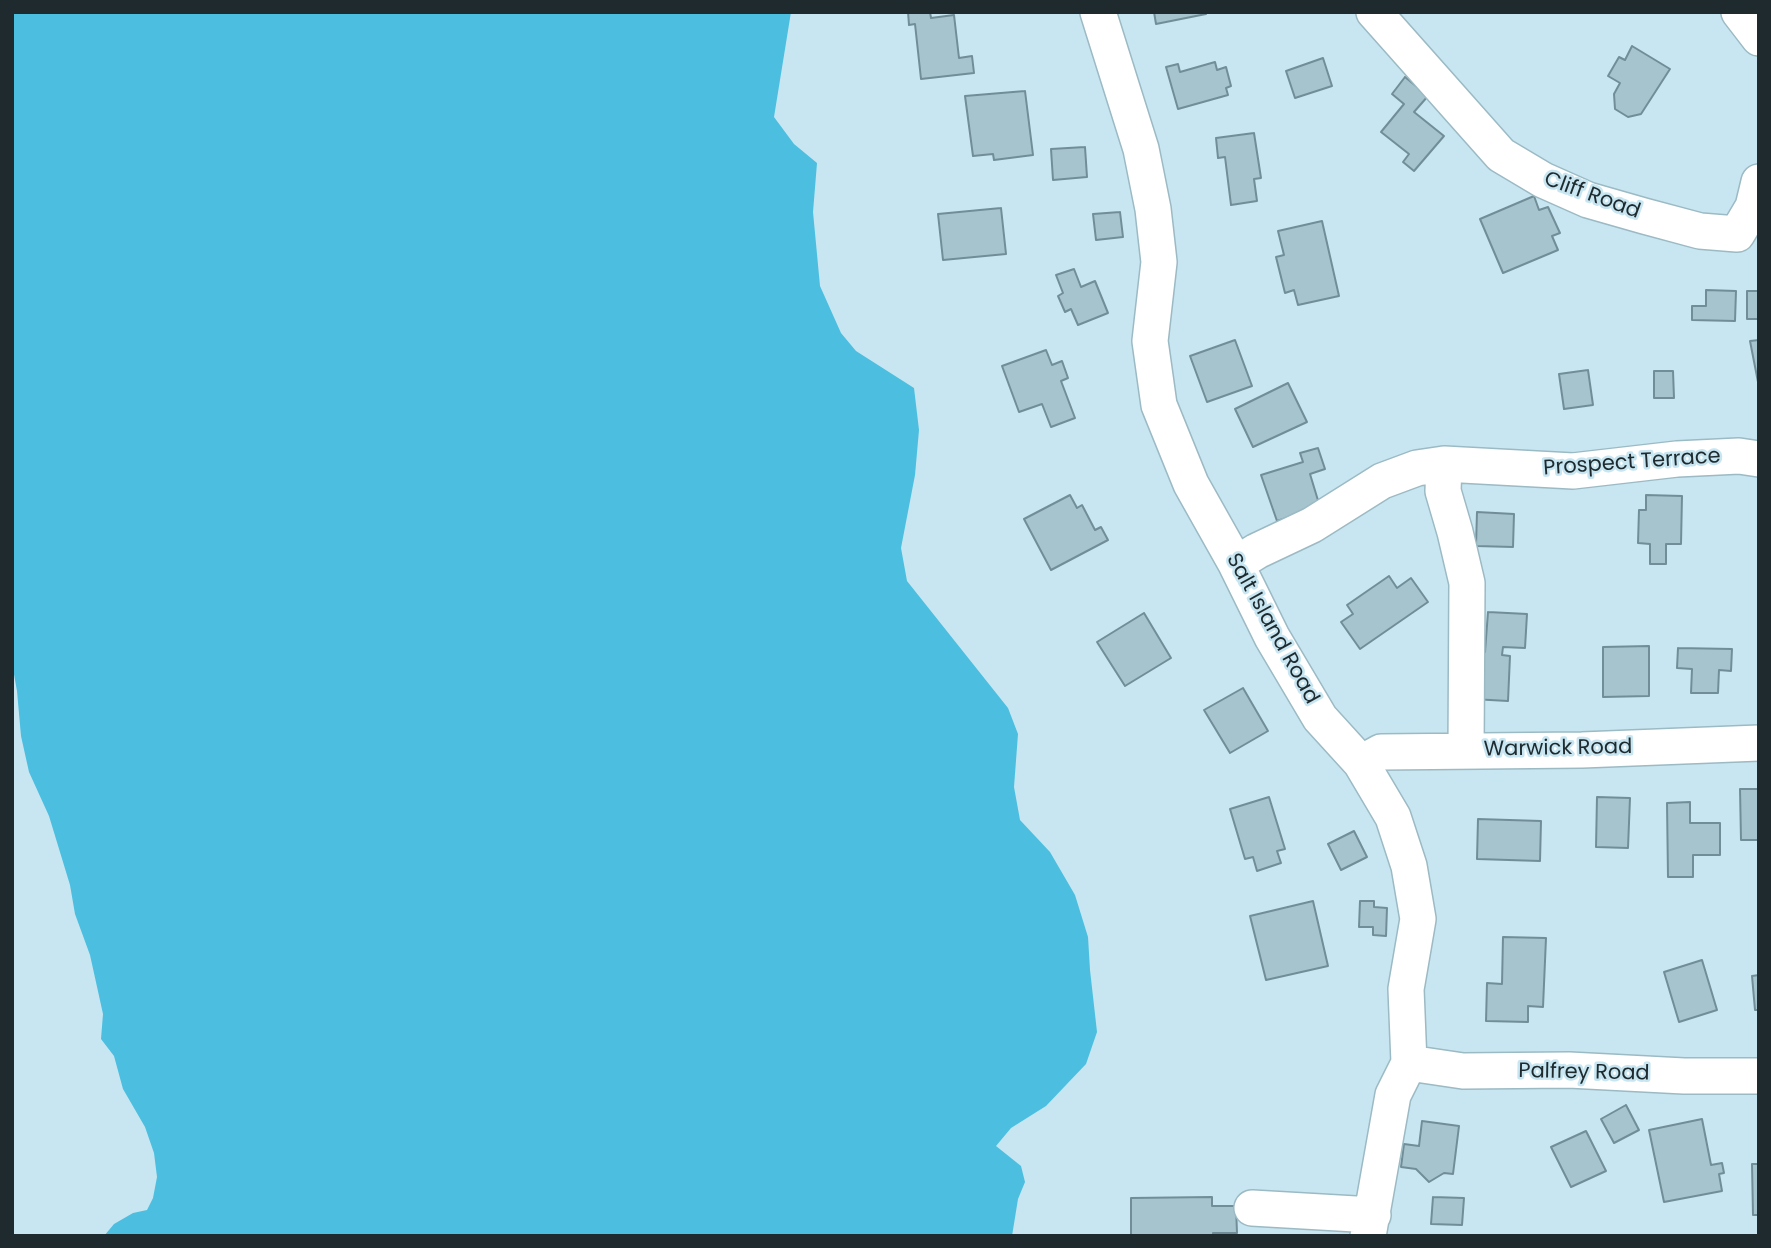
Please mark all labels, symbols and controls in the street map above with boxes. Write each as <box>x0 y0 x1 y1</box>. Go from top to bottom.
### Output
street label: Cliff Road <box>1540 167 1644 225</box>
street label: Prospect Terrace <box>1543 444 1721 482</box>
street label: Salt Island Road <box>1220 549 1324 709</box>
street label: Warwick Road <box>1483 735 1633 763</box>
street label: Palfrey Road <box>1518 1059 1650 1087</box>

